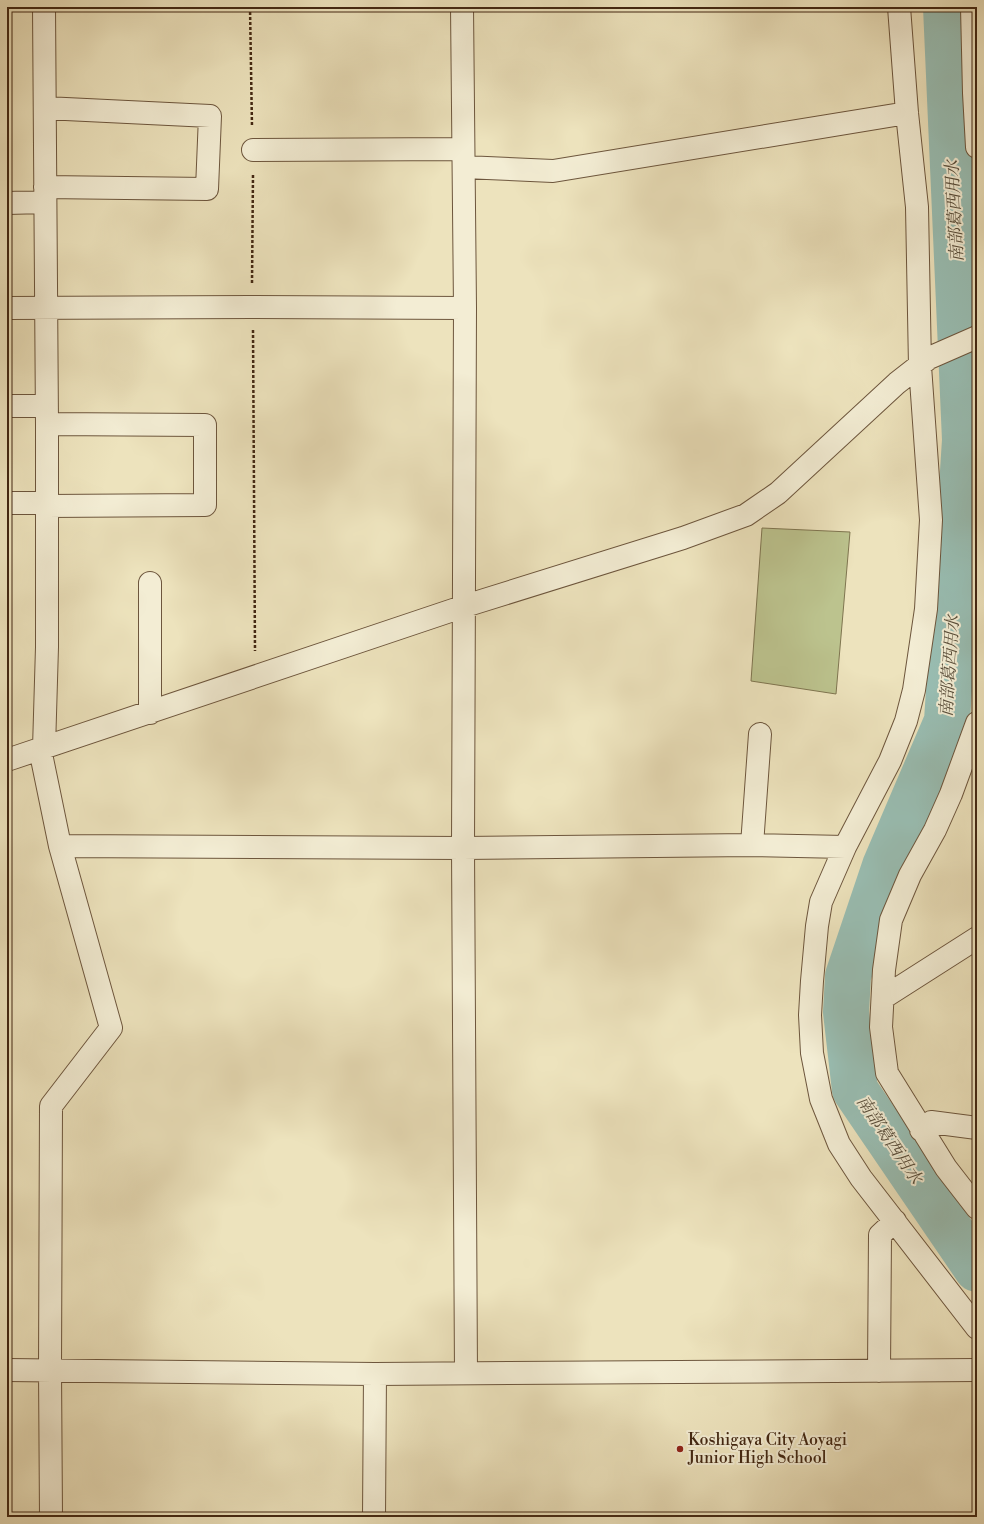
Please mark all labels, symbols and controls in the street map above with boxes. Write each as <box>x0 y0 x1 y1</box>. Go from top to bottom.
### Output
water label: 南部葛西用水 <box>941 157 969 263</box>
water label: 南部葛西用水 <box>935 612 965 718</box>
water label: 南部葛西用水 <box>851 1092 928 1190</box>
place label: Koshigaya City Aoyagi Junior High School <box>687 1430 847 1468</box>
marker: Koshigaya City Aoyagi Junior High School <box>675 1444 685 1454</box>

